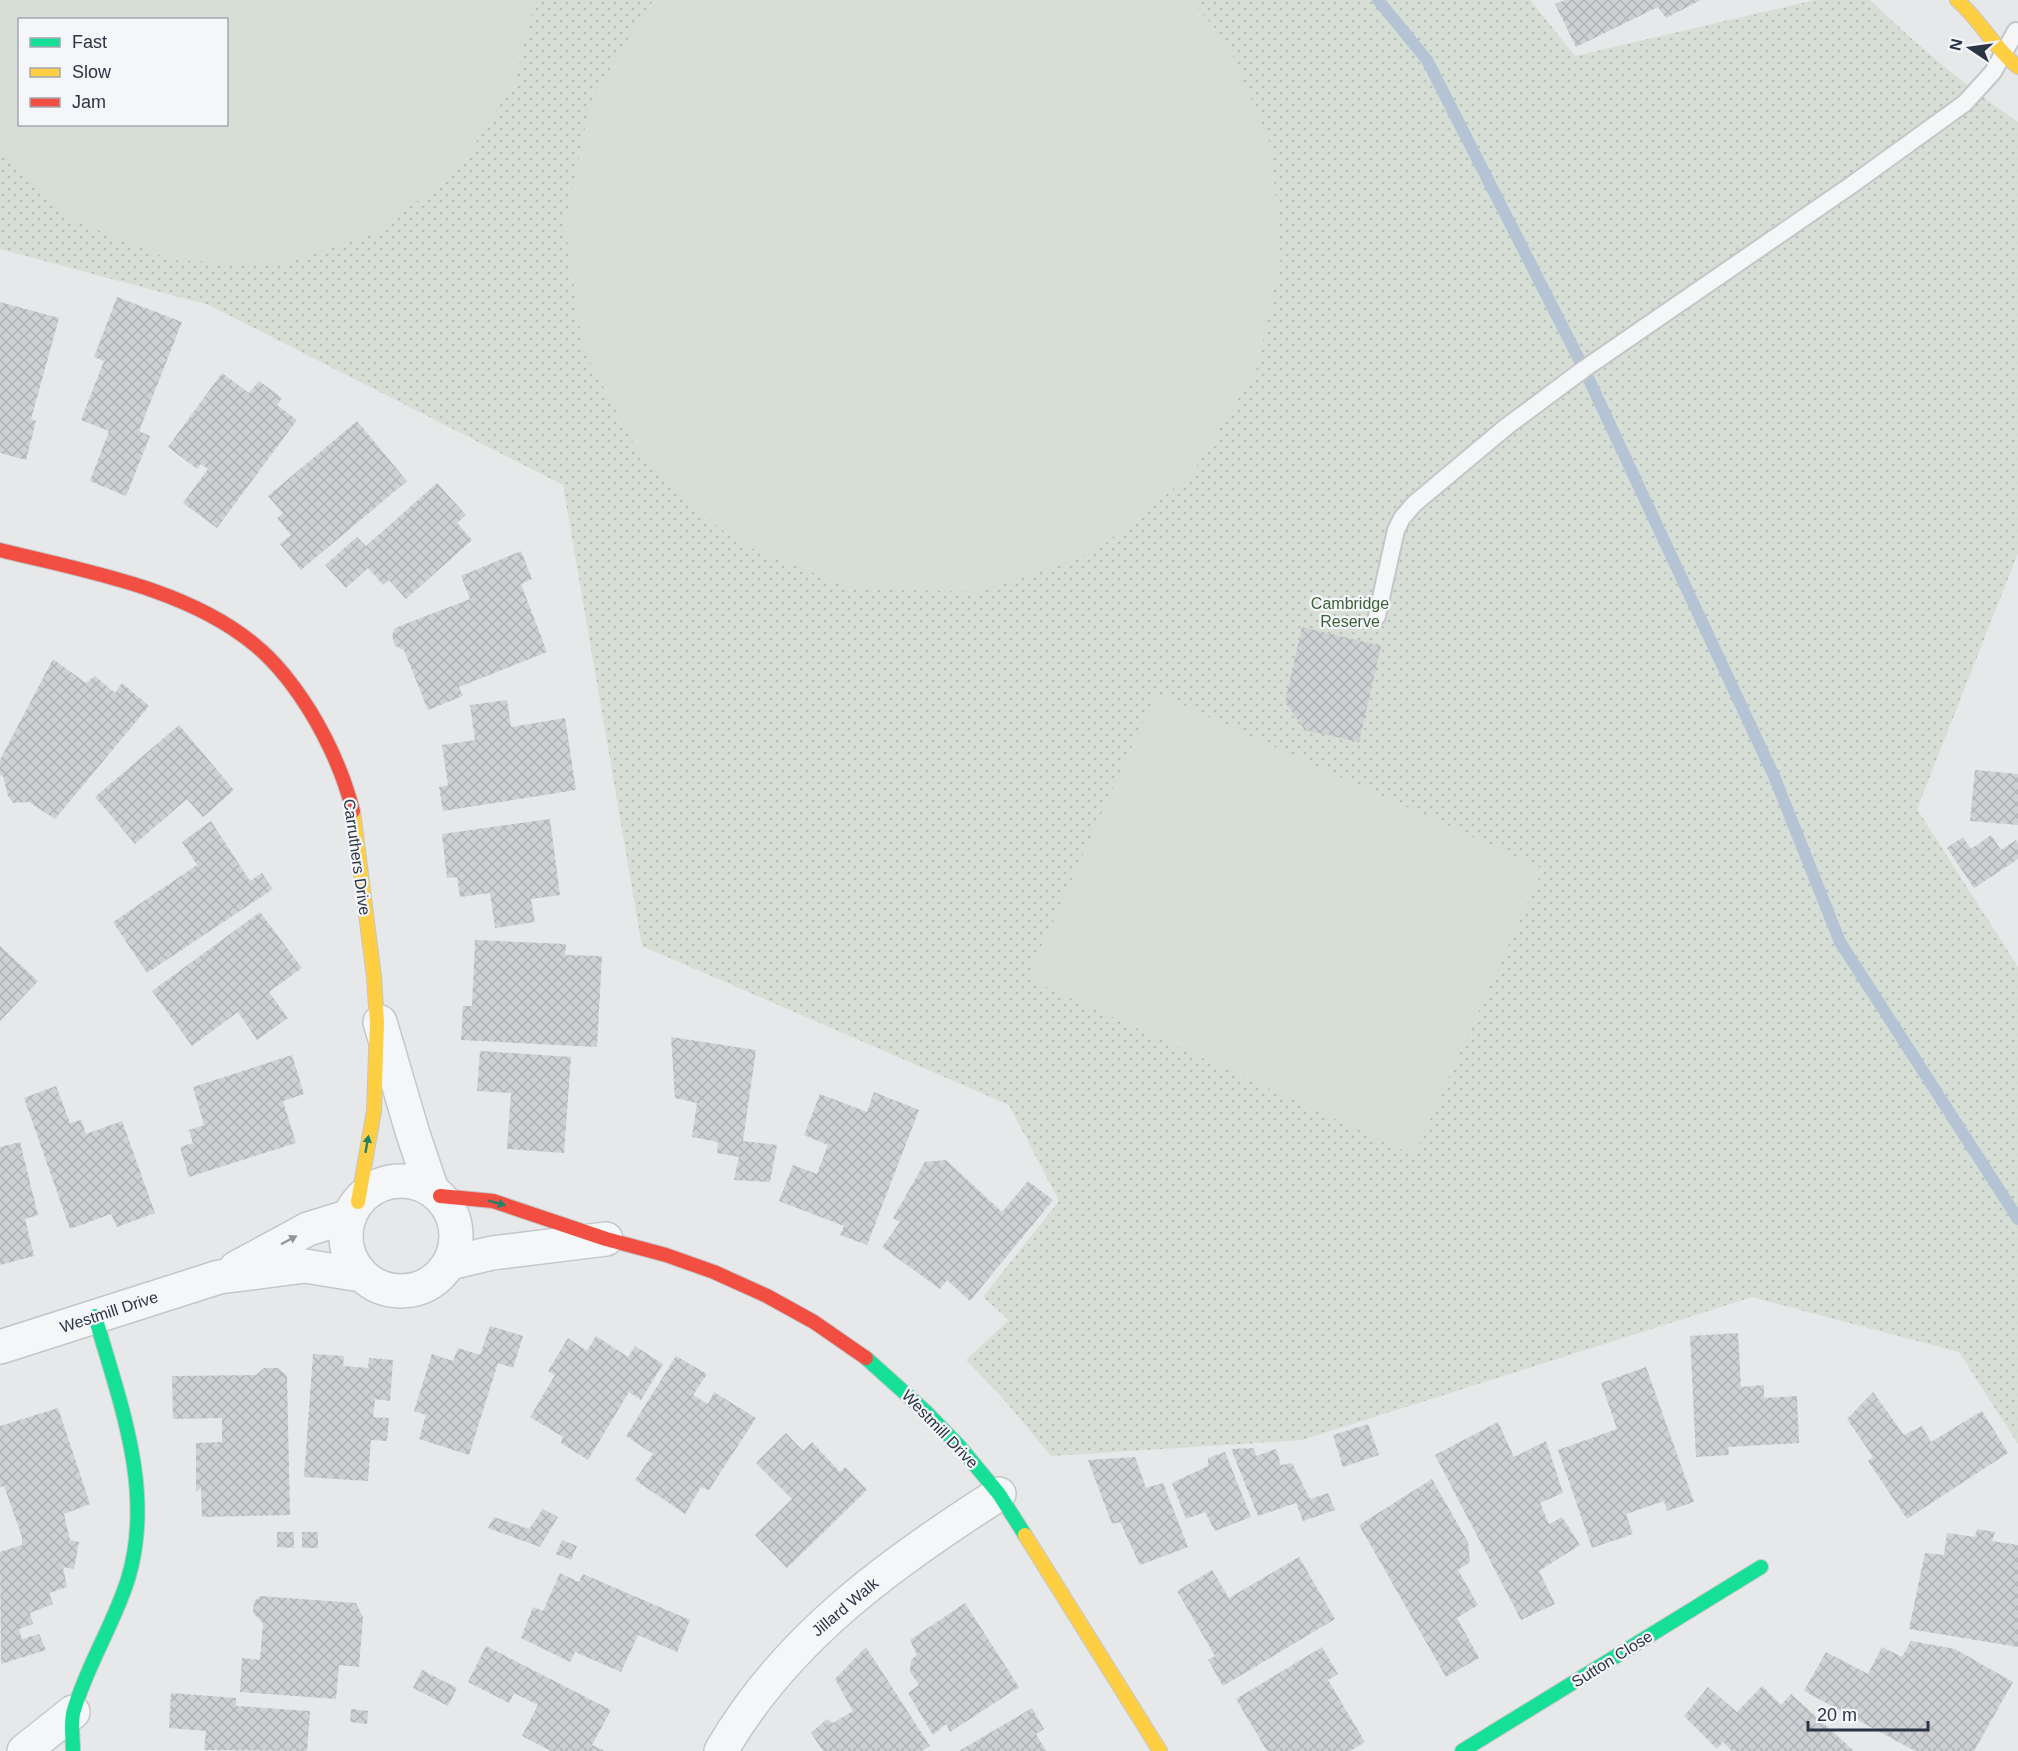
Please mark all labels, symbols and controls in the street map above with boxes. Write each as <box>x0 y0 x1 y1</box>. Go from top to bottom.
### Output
legend <box>18 18 228 126</box>
north arrow <box>1940 18 2000 78</box>
text: Fast <box>72 32 107 52</box>
text: N <box>1946 37 1965 52</box>
text: Slow <box>72 62 112 82</box>
text: Jam <box>72 92 106 112</box>
park label: Cambridge Reserve <box>1311 595 1389 630</box>
street label: Carruthers Drive <box>340 798 374 916</box>
one-way arrow <box>363 1134 372 1153</box>
one-way arrow <box>488 1199 506 1208</box>
one-way arrow <box>280 1235 298 1245</box>
street label: Westmill Drive <box>58 1288 160 1336</box>
street label: Westmill Drive <box>898 1386 982 1472</box>
street label: Jillard Walk <box>808 1574 882 1640</box>
street label: Sutton Close <box>1569 1627 1655 1690</box>
scale bar <box>1808 1694 1928 1732</box>
text: 20 m <box>1817 1705 1857 1725</box>

